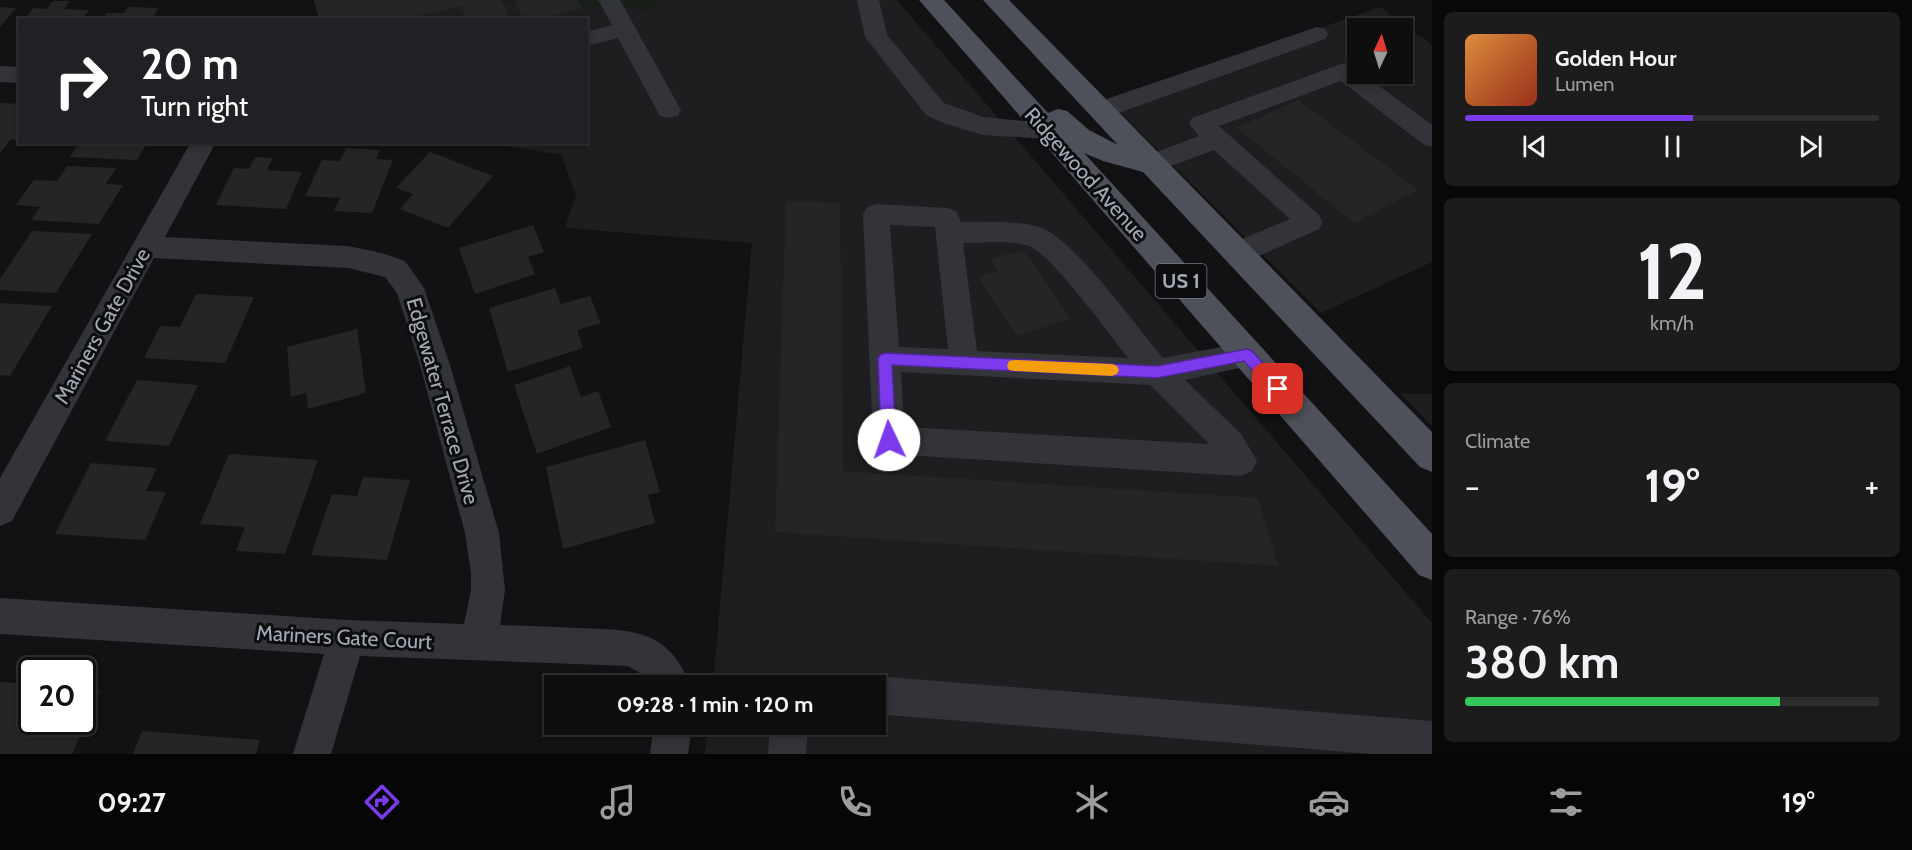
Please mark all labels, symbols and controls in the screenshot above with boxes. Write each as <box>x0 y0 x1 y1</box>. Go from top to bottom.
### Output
north arrow <box>1347 18 1413 84</box>
map controls <box>1347 18 1413 84</box>
text: 20 m <box>141 38 239 90</box>
icon: right <box>42 42 120 120</box>
text: Golden Hour <box>1555 45 1676 72</box>
text: Lumen <box>1555 72 1614 96</box>
text: Turn right <box>141 90 248 123</box>
street label: Ridgewood Avenue <box>1019 102 1153 246</box>
icon: previous <box>1518 130 1551 163</box>
icon: pause <box>1656 130 1689 163</box>
icon: next <box>1794 130 1827 163</box>
text: 12 <box>1637 224 1707 319</box>
street label: Mariners Gate Drive <box>49 244 155 408</box>
road number: US 1 <box>1156 264 1206 298</box>
street label: Edgewater Terrace Drive <box>402 295 485 507</box>
text: km/h <box>1650 311 1694 335</box>
pin <box>1252 363 1303 414</box>
icon: arrive <box>1261 372 1294 405</box>
position arrow <box>857 408 921 472</box>
text: Climate <box>1465 429 1530 453</box>
text: 19° <box>1645 459 1699 513</box>
text: − <box>1465 466 1480 506</box>
text: + <box>1864 466 1879 506</box>
text: Range · 76% <box>1465 605 1571 629</box>
street label: Mariners Gate Court <box>255 620 433 654</box>
text: 380 km <box>1465 635 1619 689</box>
speed limit sign: 20 <box>18 657 96 735</box>
text: 09:28 · 1 min · 120 m <box>617 691 813 718</box>
icon: directions <box>361 781 403 823</box>
icon: music <box>597 781 639 823</box>
icon: phone <box>834 781 876 823</box>
icon: climate <box>1071 781 1113 823</box>
icon: car <box>1308 781 1350 823</box>
icon: filters <box>1545 781 1587 823</box>
text: 09:27 <box>97 786 166 819</box>
text: 19° <box>1782 786 1815 819</box>

